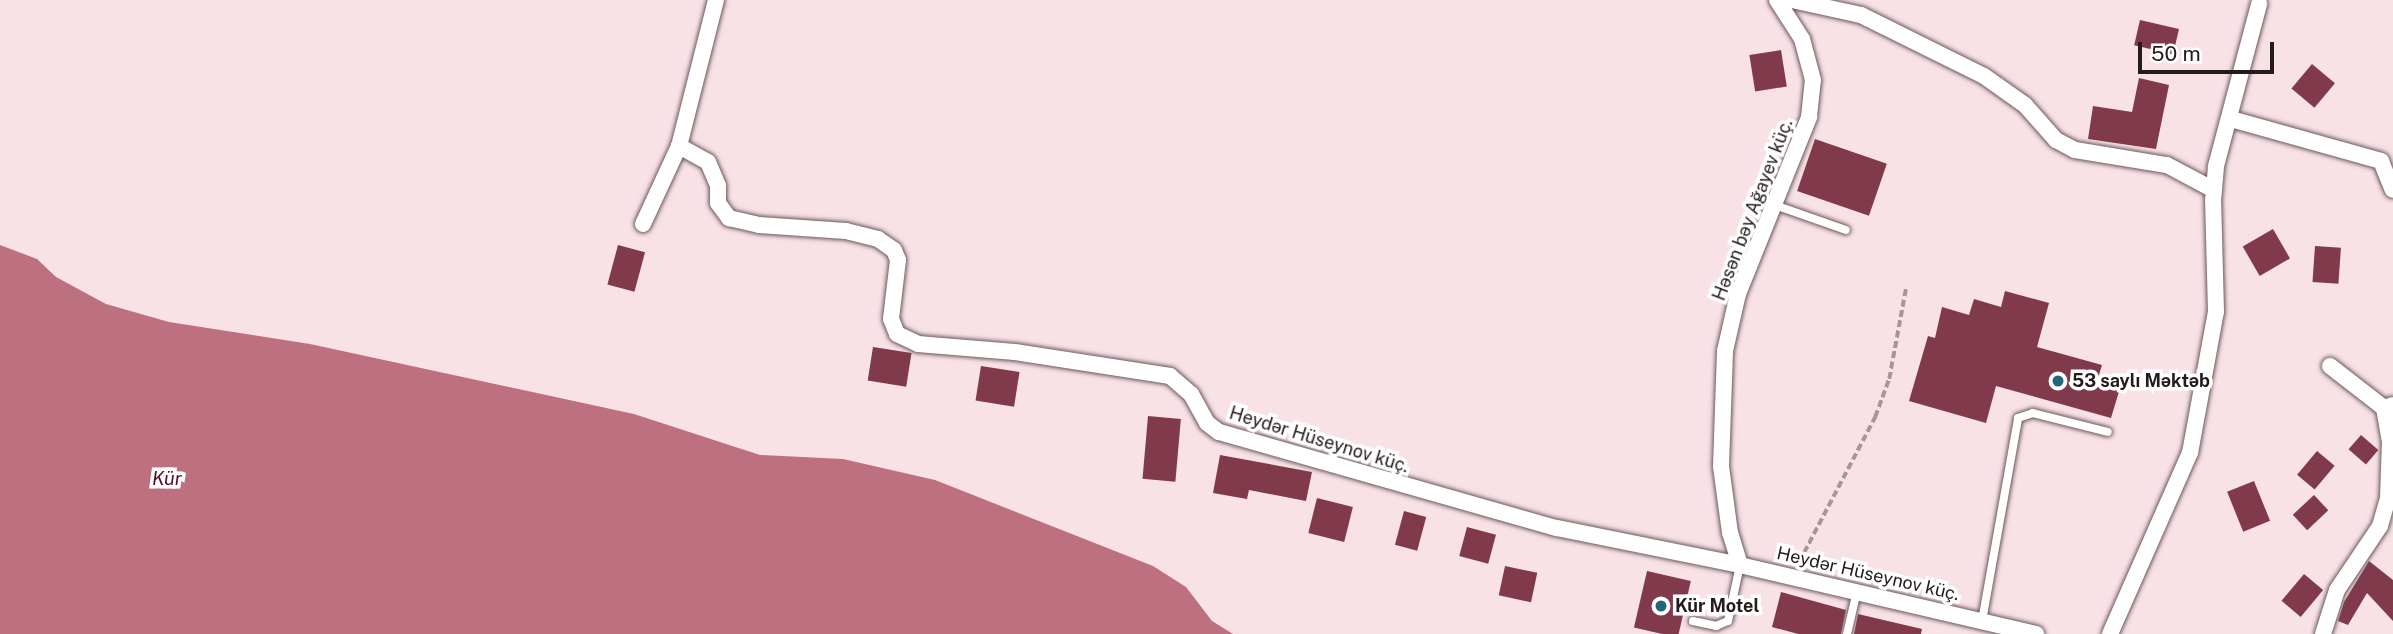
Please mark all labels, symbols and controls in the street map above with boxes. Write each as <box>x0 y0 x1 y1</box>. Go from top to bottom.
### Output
scale bar <box>2141 28 2278 72</box>
text: 50 m <box>2151 41 2201 66</box>
street label: Həsən bəy Ağayev küç. <box>1708 116 1798 304</box>
place label: 53 saylı Məktəb <box>2072 370 2210 392</box>
marker: 53 saylı Məktəb <box>2050 373 2066 389</box>
street label: Heydər Hüseynov küç. <box>1227 402 1411 478</box>
water label: Kür <box>152 468 182 490</box>
street label: Heydər Hüseynov küç. <box>1775 542 1961 606</box>
place label: Kür Motel <box>1675 595 1759 617</box>
marker: Kür Motel <box>1653 598 1669 614</box>

